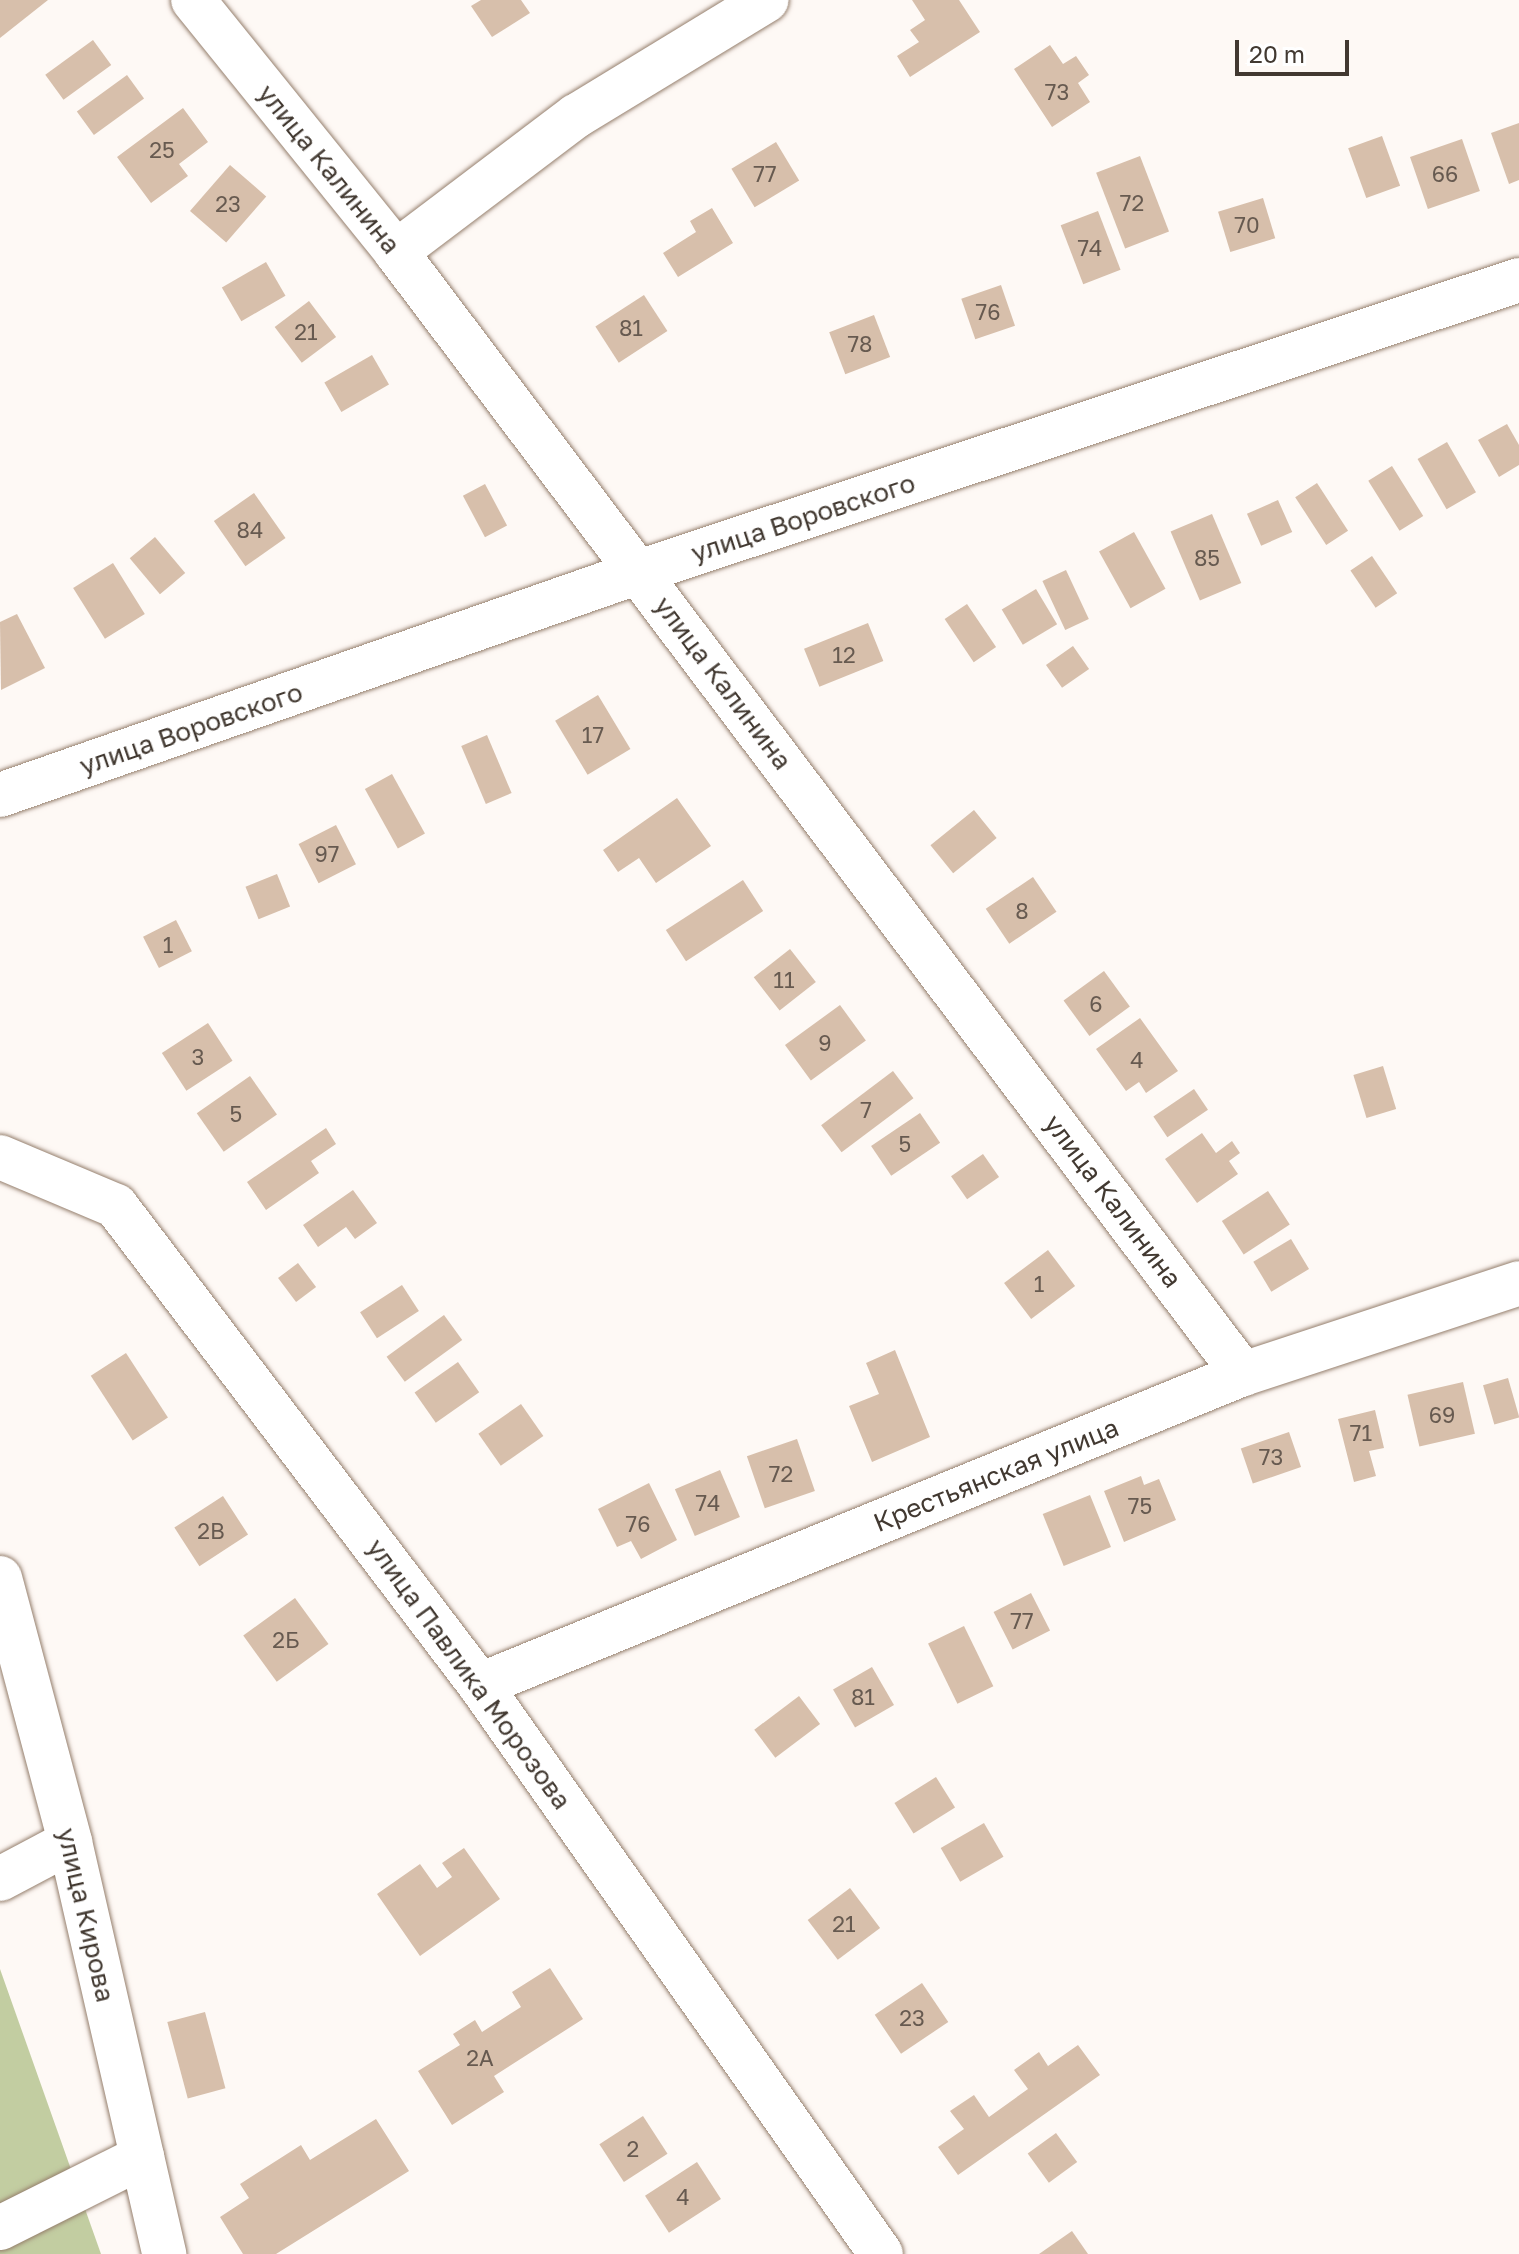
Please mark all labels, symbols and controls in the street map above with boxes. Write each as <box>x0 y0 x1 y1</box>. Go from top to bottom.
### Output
scale bar <box>1239 24 1353 74</box>
text: 20 m <box>1249 39 1305 68</box>
street label: улица Калинина <box>251 78 407 260</box>
house number: 73 <box>1045 79 1069 105</box>
house number: 25 <box>149 137 175 163</box>
house number: 77 <box>753 161 777 187</box>
house number: 66 <box>1432 161 1458 187</box>
house number: 72 <box>1120 190 1144 216</box>
house number: 23 <box>215 191 241 217</box>
house number: 70 <box>1234 212 1260 238</box>
house number: 74 <box>1077 235 1103 261</box>
house number: 76 <box>976 299 1000 325</box>
house number: 81 <box>619 315 643 341</box>
house number: 21 <box>294 319 318 345</box>
house number: 78 <box>847 331 873 357</box>
street label: улица Воровского <box>687 467 919 569</box>
house number: 84 <box>237 517 263 543</box>
house number: 85 <box>1194 545 1220 571</box>
street label: улица Калинина <box>648 590 798 776</box>
house number: 12 <box>832 642 856 668</box>
street label: улица Воровского <box>76 676 306 782</box>
house number: 17 <box>582 722 604 748</box>
house number: 97 <box>315 841 339 867</box>
house number: 8 <box>1015 898 1029 924</box>
house number: 1 <box>163 932 173 958</box>
house number: 11 <box>773 967 795 993</box>
house number: 6 <box>1089 991 1103 1017</box>
house number: 9 <box>818 1030 832 1056</box>
house number: 3 <box>192 1044 204 1070</box>
house number: 4 <box>1130 1047 1144 1073</box>
house number: 7 <box>860 1097 872 1123</box>
house number: 5 <box>230 1101 242 1127</box>
street label: улица Калинина <box>1038 1108 1188 1294</box>
house number: 5 <box>899 1131 911 1157</box>
house number: 1 <box>1034 1271 1044 1297</box>
house number: 69 <box>1429 1402 1455 1428</box>
street label: Крестьянская улица <box>869 1412 1123 1538</box>
house number: 71 <box>1350 1420 1372 1446</box>
house number: 73 <box>1259 1444 1283 1470</box>
house number: 72 <box>769 1461 793 1487</box>
house number: 74 <box>695 1490 721 1516</box>
house number: 75 <box>1128 1493 1152 1519</box>
house number: 76 <box>626 1511 650 1537</box>
house number: 2В <box>197 1518 225 1544</box>
street label: улица Павлика Морозова <box>360 1533 578 1815</box>
house number: 77 <box>1010 1608 1034 1634</box>
house number: 2Б <box>272 1627 300 1653</box>
house number: 81 <box>851 1684 875 1710</box>
street label: улица Кирова <box>51 1825 121 2005</box>
house number: 21 <box>832 1911 856 1937</box>
house number: 23 <box>899 2005 925 2031</box>
house number: 2А <box>466 2045 494 2071</box>
house number: 2 <box>627 2136 639 2162</box>
house number: 4 <box>676 2184 690 2210</box>

